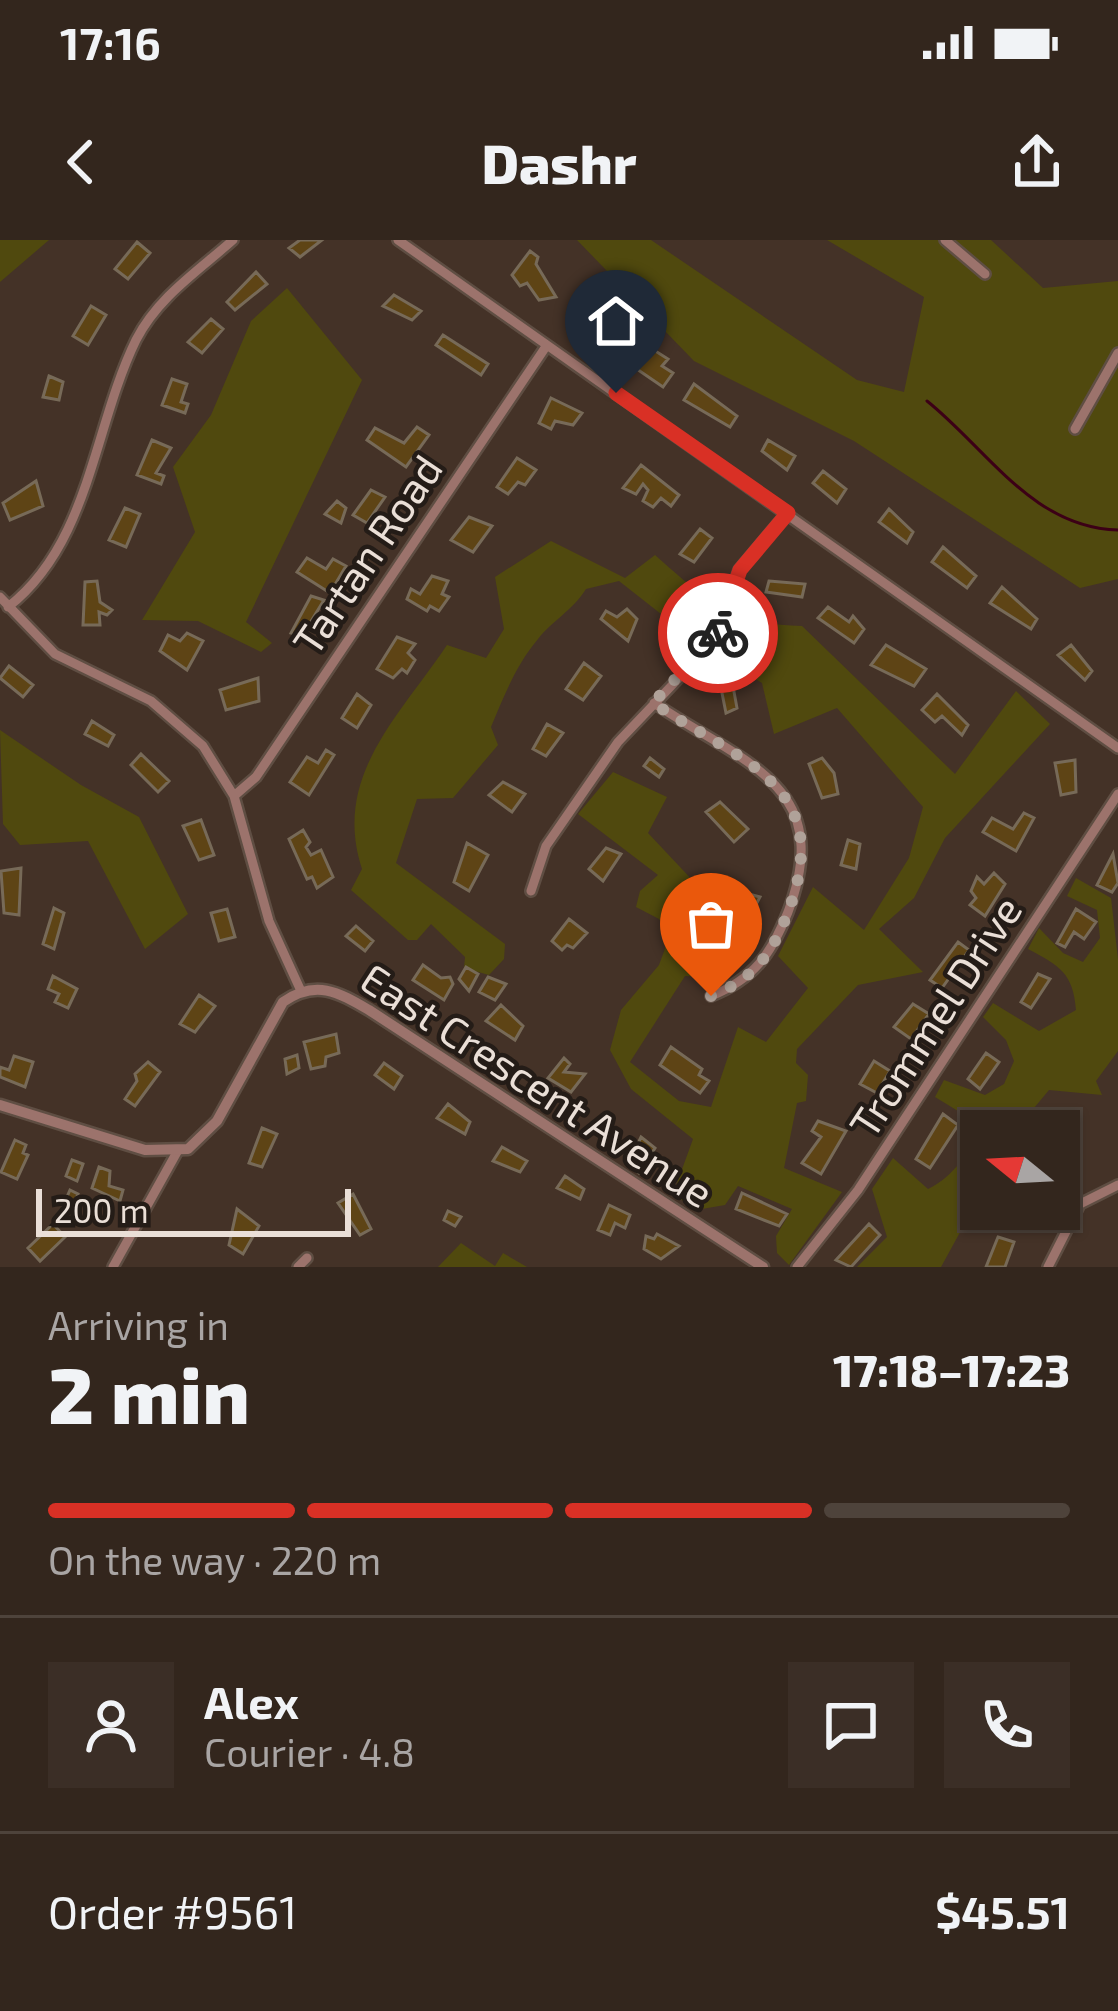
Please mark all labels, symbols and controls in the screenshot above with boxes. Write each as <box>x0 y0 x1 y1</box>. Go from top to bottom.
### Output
text: 17:16 <box>60 15 161 69</box>
icon: back <box>48 129 114 195</box>
icon: share <box>1004 129 1070 195</box>
text: Dashr <box>482 130 636 195</box>
pin <box>565 270 667 393</box>
icon: home <box>583 288 649 354</box>
street label: Tartan Road <box>281 445 451 663</box>
courier <box>658 573 778 693</box>
icon: bike <box>685 600 751 666</box>
pin <box>660 873 762 996</box>
street label: Trommel Drive <box>838 886 1030 1146</box>
icon: bag <box>678 891 744 957</box>
street label: East Crescent Avenue <box>353 951 723 1217</box>
north arrow <box>960 1110 1080 1230</box>
map controls <box>960 1110 1080 1230</box>
scale bar <box>36 1183 351 1236</box>
text: 200 m <box>54 1190 149 1230</box>
text: Arriving in <box>48 1301 229 1348</box>
text: 17:18–17:23 <box>833 1342 1070 1396</box>
text: 2 min <box>48 1346 250 1440</box>
text: On the way · 220 m <box>48 1536 381 1583</box>
button: person <box>48 1662 174 1788</box>
button: chat <box>788 1662 914 1788</box>
button: phone <box>944 1662 1070 1788</box>
text: Alex <box>204 1674 299 1728</box>
text: Courier · 4.8 <box>204 1728 415 1775</box>
text: Order #9561 <box>48 1884 297 1938</box>
text: $45.51 <box>935 1884 1070 1938</box>

